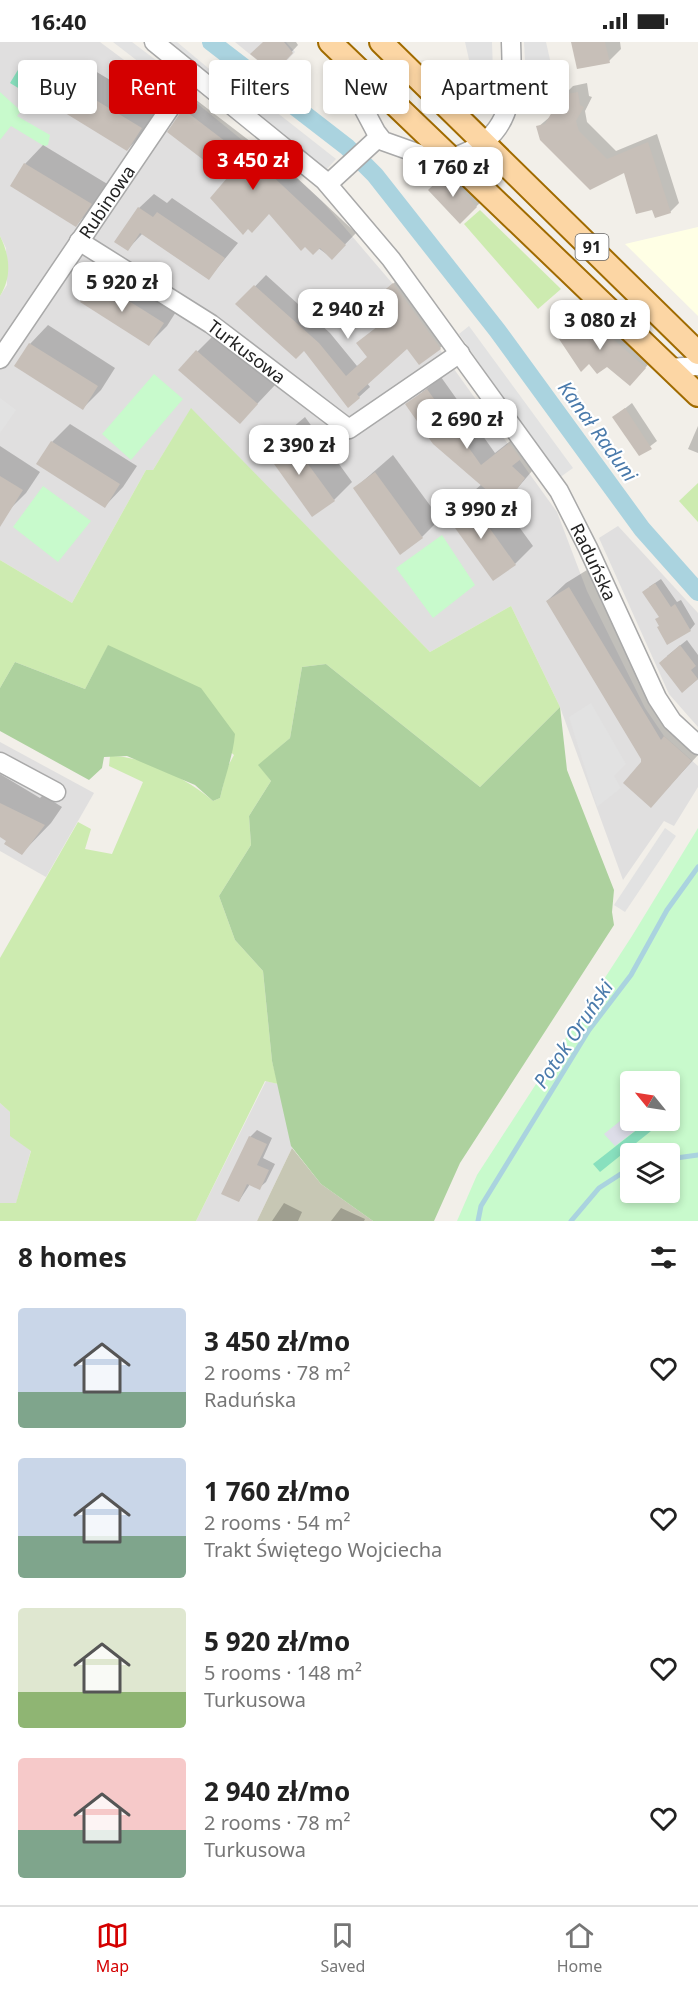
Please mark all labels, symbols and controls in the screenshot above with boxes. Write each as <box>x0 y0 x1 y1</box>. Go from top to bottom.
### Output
text: 16:40 <box>30 6 87 36</box>
chip: Buy <box>18 60 97 114</box>
chip: Rent <box>109 60 197 114</box>
chip: Filters <box>209 60 311 114</box>
chip: New <box>323 60 409 114</box>
chip: Apartment <box>421 60 569 114</box>
pin: 3 450 zł <box>191 140 315 191</box>
text: 3 450 zł <box>217 146 289 173</box>
pin: 1 760 zł <box>391 147 515 198</box>
text: 1 760 zł <box>417 153 489 180</box>
street label: Rubinowa <box>73 160 140 243</box>
road number: 91 <box>576 234 608 260</box>
pin: 5 920 zł <box>60 262 184 313</box>
text: 5 920 zł <box>86 268 158 295</box>
pin: 2 940 zł <box>286 289 410 340</box>
text: 2 940 zł <box>312 295 384 322</box>
pin: 3 080 zł <box>538 300 662 351</box>
text: 3 080 zł <box>564 306 636 333</box>
street label: Turkusowa <box>203 314 291 389</box>
water label: Kanał Raduni <box>552 375 644 488</box>
pin: 2 690 zł <box>405 399 529 450</box>
text: 2 690 zł <box>431 405 503 432</box>
pin: 2 390 zł <box>237 425 361 476</box>
text: 2 390 zł <box>263 431 335 458</box>
pin: 3 990 zł <box>419 489 543 540</box>
text: 3 990 zł <box>445 495 517 522</box>
street label: Raduńska <box>565 519 623 604</box>
water label: Potok Oruński <box>527 974 620 1093</box>
north arrow <box>620 1071 680 1131</box>
map controls <box>620 1071 680 1203</box>
button: layers <box>620 1143 680 1203</box>
text: 8 homes <box>18 1239 127 1275</box>
icon: filters <box>647 1241 680 1274</box>
text: 3 450 zł/mo <box>204 1323 350 1359</box>
icon: home <box>66 1332 138 1404</box>
icon: heart <box>647 1352 680 1385</box>
text: 2 rooms · 78 m² <box>204 1359 351 1386</box>
text: Raduńska <box>204 1386 296 1413</box>
text: 1 760 zł/mo <box>204 1473 350 1509</box>
icon: home <box>66 1482 138 1554</box>
icon: heart <box>647 1502 680 1535</box>
text: 2 rooms · 54 m² <box>204 1509 351 1536</box>
text: Trakt Świętego Wojciecha <box>204 1536 442 1563</box>
text: 5 920 zł/mo <box>204 1623 350 1659</box>
icon: home <box>66 1632 138 1704</box>
icon: heart <box>647 1652 680 1685</box>
text: 5 rooms · 148 m² <box>204 1659 362 1686</box>
text: Turkusowa <box>204 1686 306 1713</box>
text: 2 940 zł/mo <box>204 1773 350 1809</box>
icon: home <box>66 1782 138 1854</box>
icon: heart <box>647 1802 680 1835</box>
text: 2 rooms · 78 m² <box>204 1809 351 1836</box>
text: Turkusowa <box>204 1836 306 1863</box>
tab: Map <box>96 1919 129 1977</box>
tab: Saved <box>321 1919 365 1977</box>
tab: Home <box>557 1919 602 1977</box>

